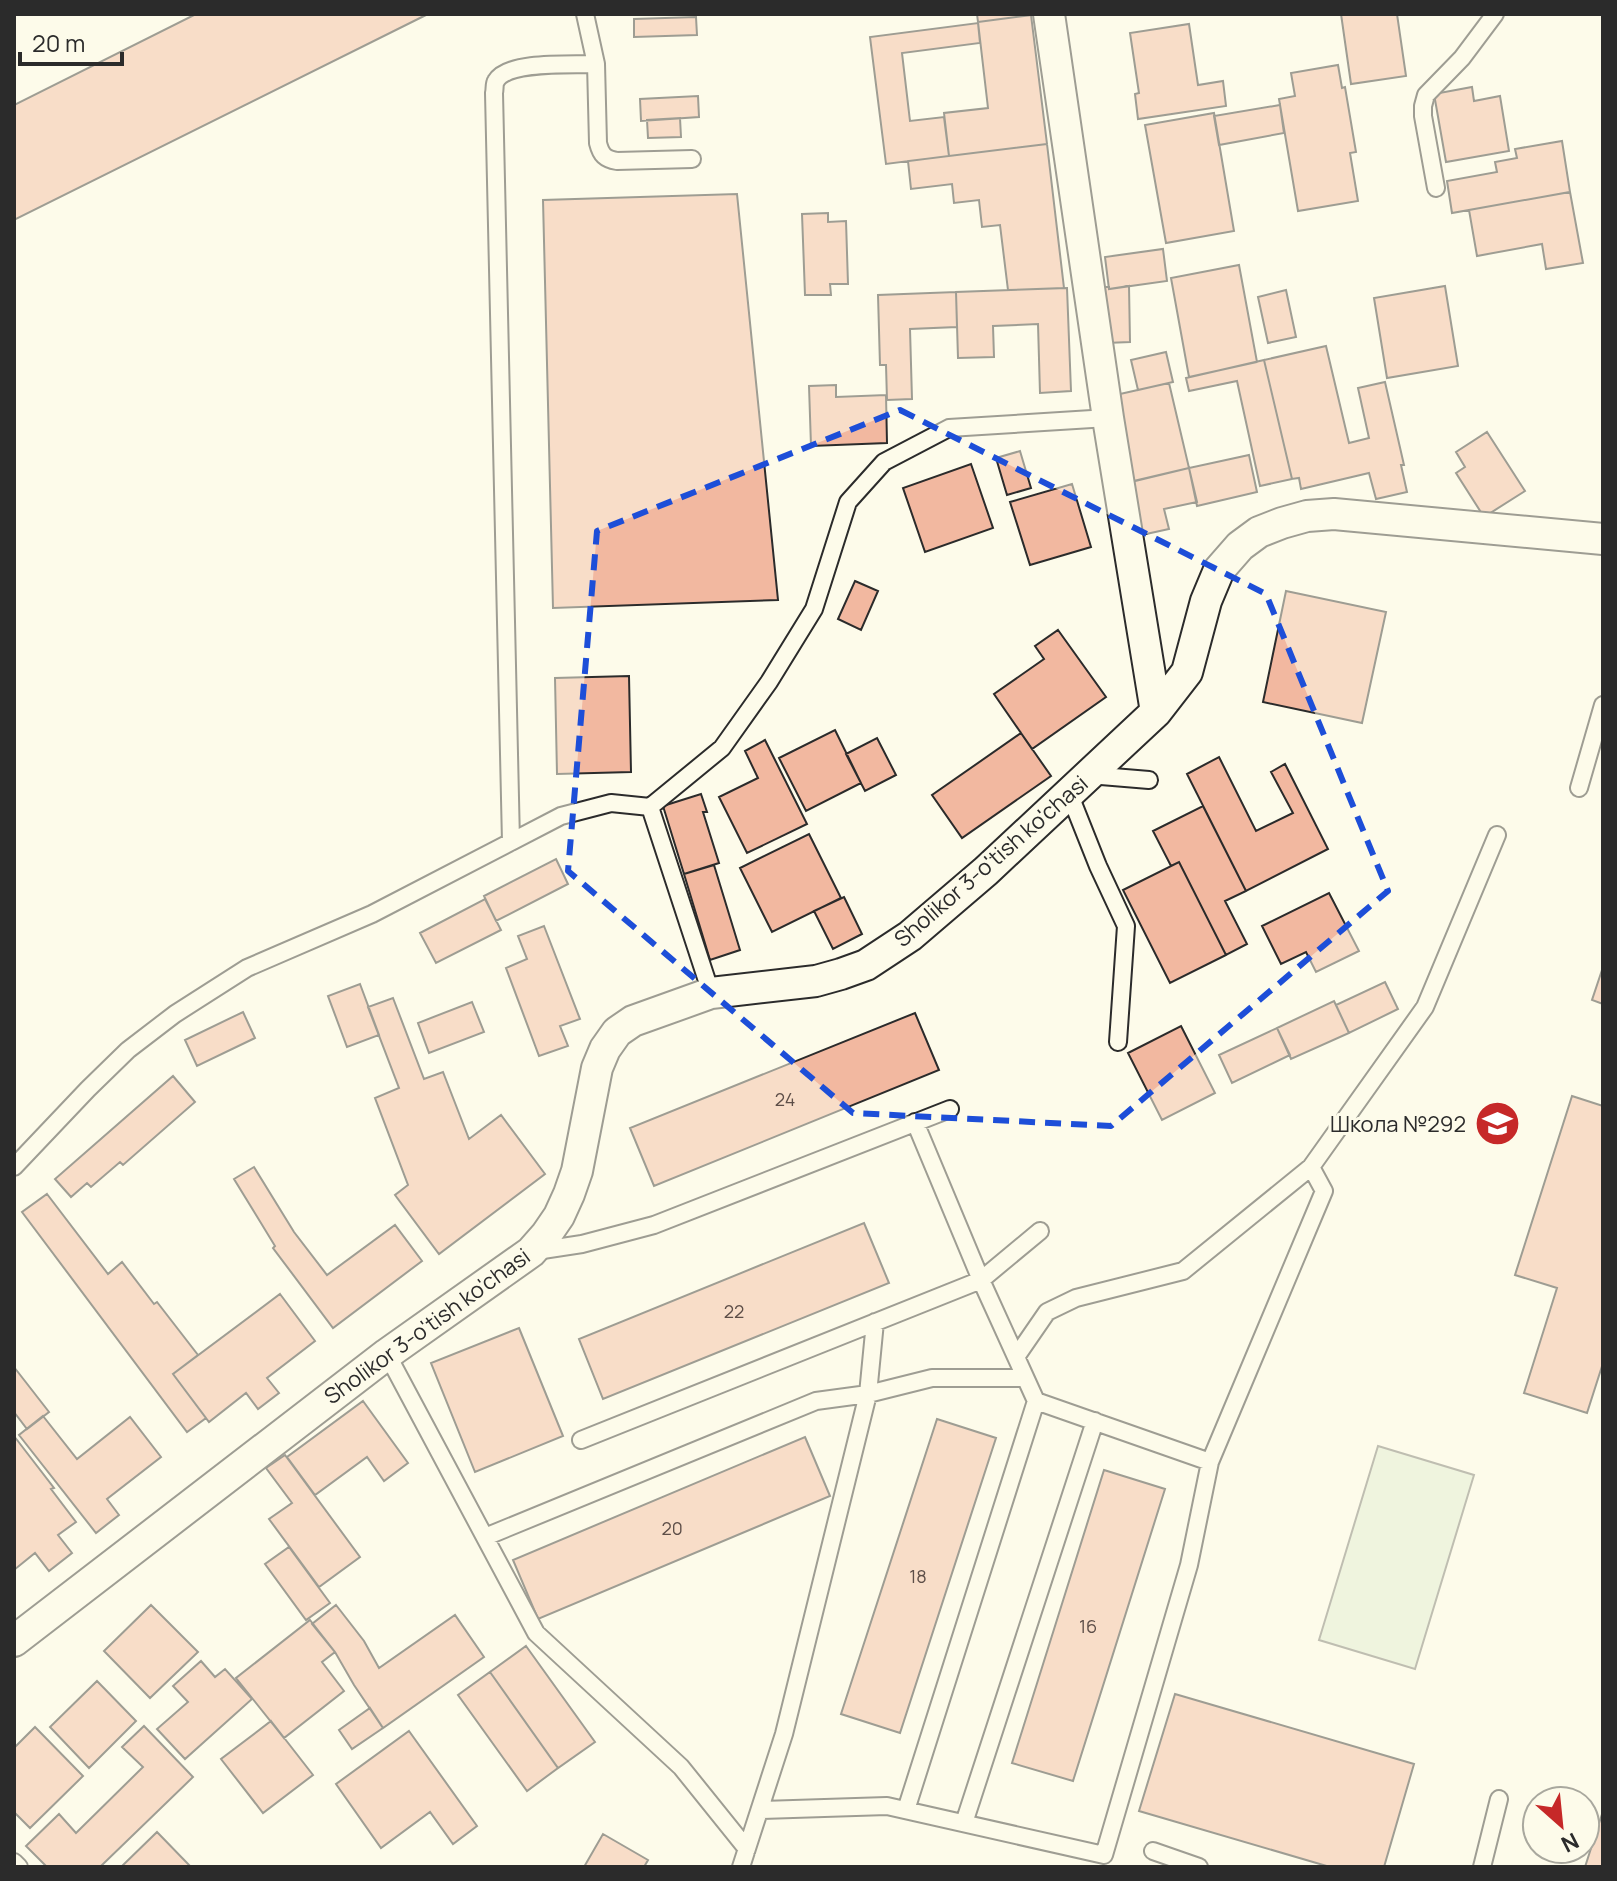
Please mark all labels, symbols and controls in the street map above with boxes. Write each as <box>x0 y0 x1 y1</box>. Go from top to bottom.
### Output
scale bar <box>20 16 122 66</box>
text: 20 m <box>32 26 85 59</box>
street label: Sholikor 3-o'tish ko'chasi <box>888 768 1094 954</box>
house number: 24 <box>775 1087 795 1111</box>
school or university icon: Школа №292 <box>1473 1100 1521 1148</box>
place label: Школа №292 <box>1330 1109 1466 1139</box>
street label: Sholikor 3-o'tish ko'chasi <box>318 1241 536 1411</box>
house number: 22 <box>724 1299 744 1323</box>
house number: 20 <box>661 1516 683 1540</box>
house number: 18 <box>909 1564 927 1588</box>
house number: 16 <box>1079 1614 1097 1638</box>
north arrow <box>1521 1785 1601 1865</box>
text: N <box>1556 1826 1584 1860</box>

